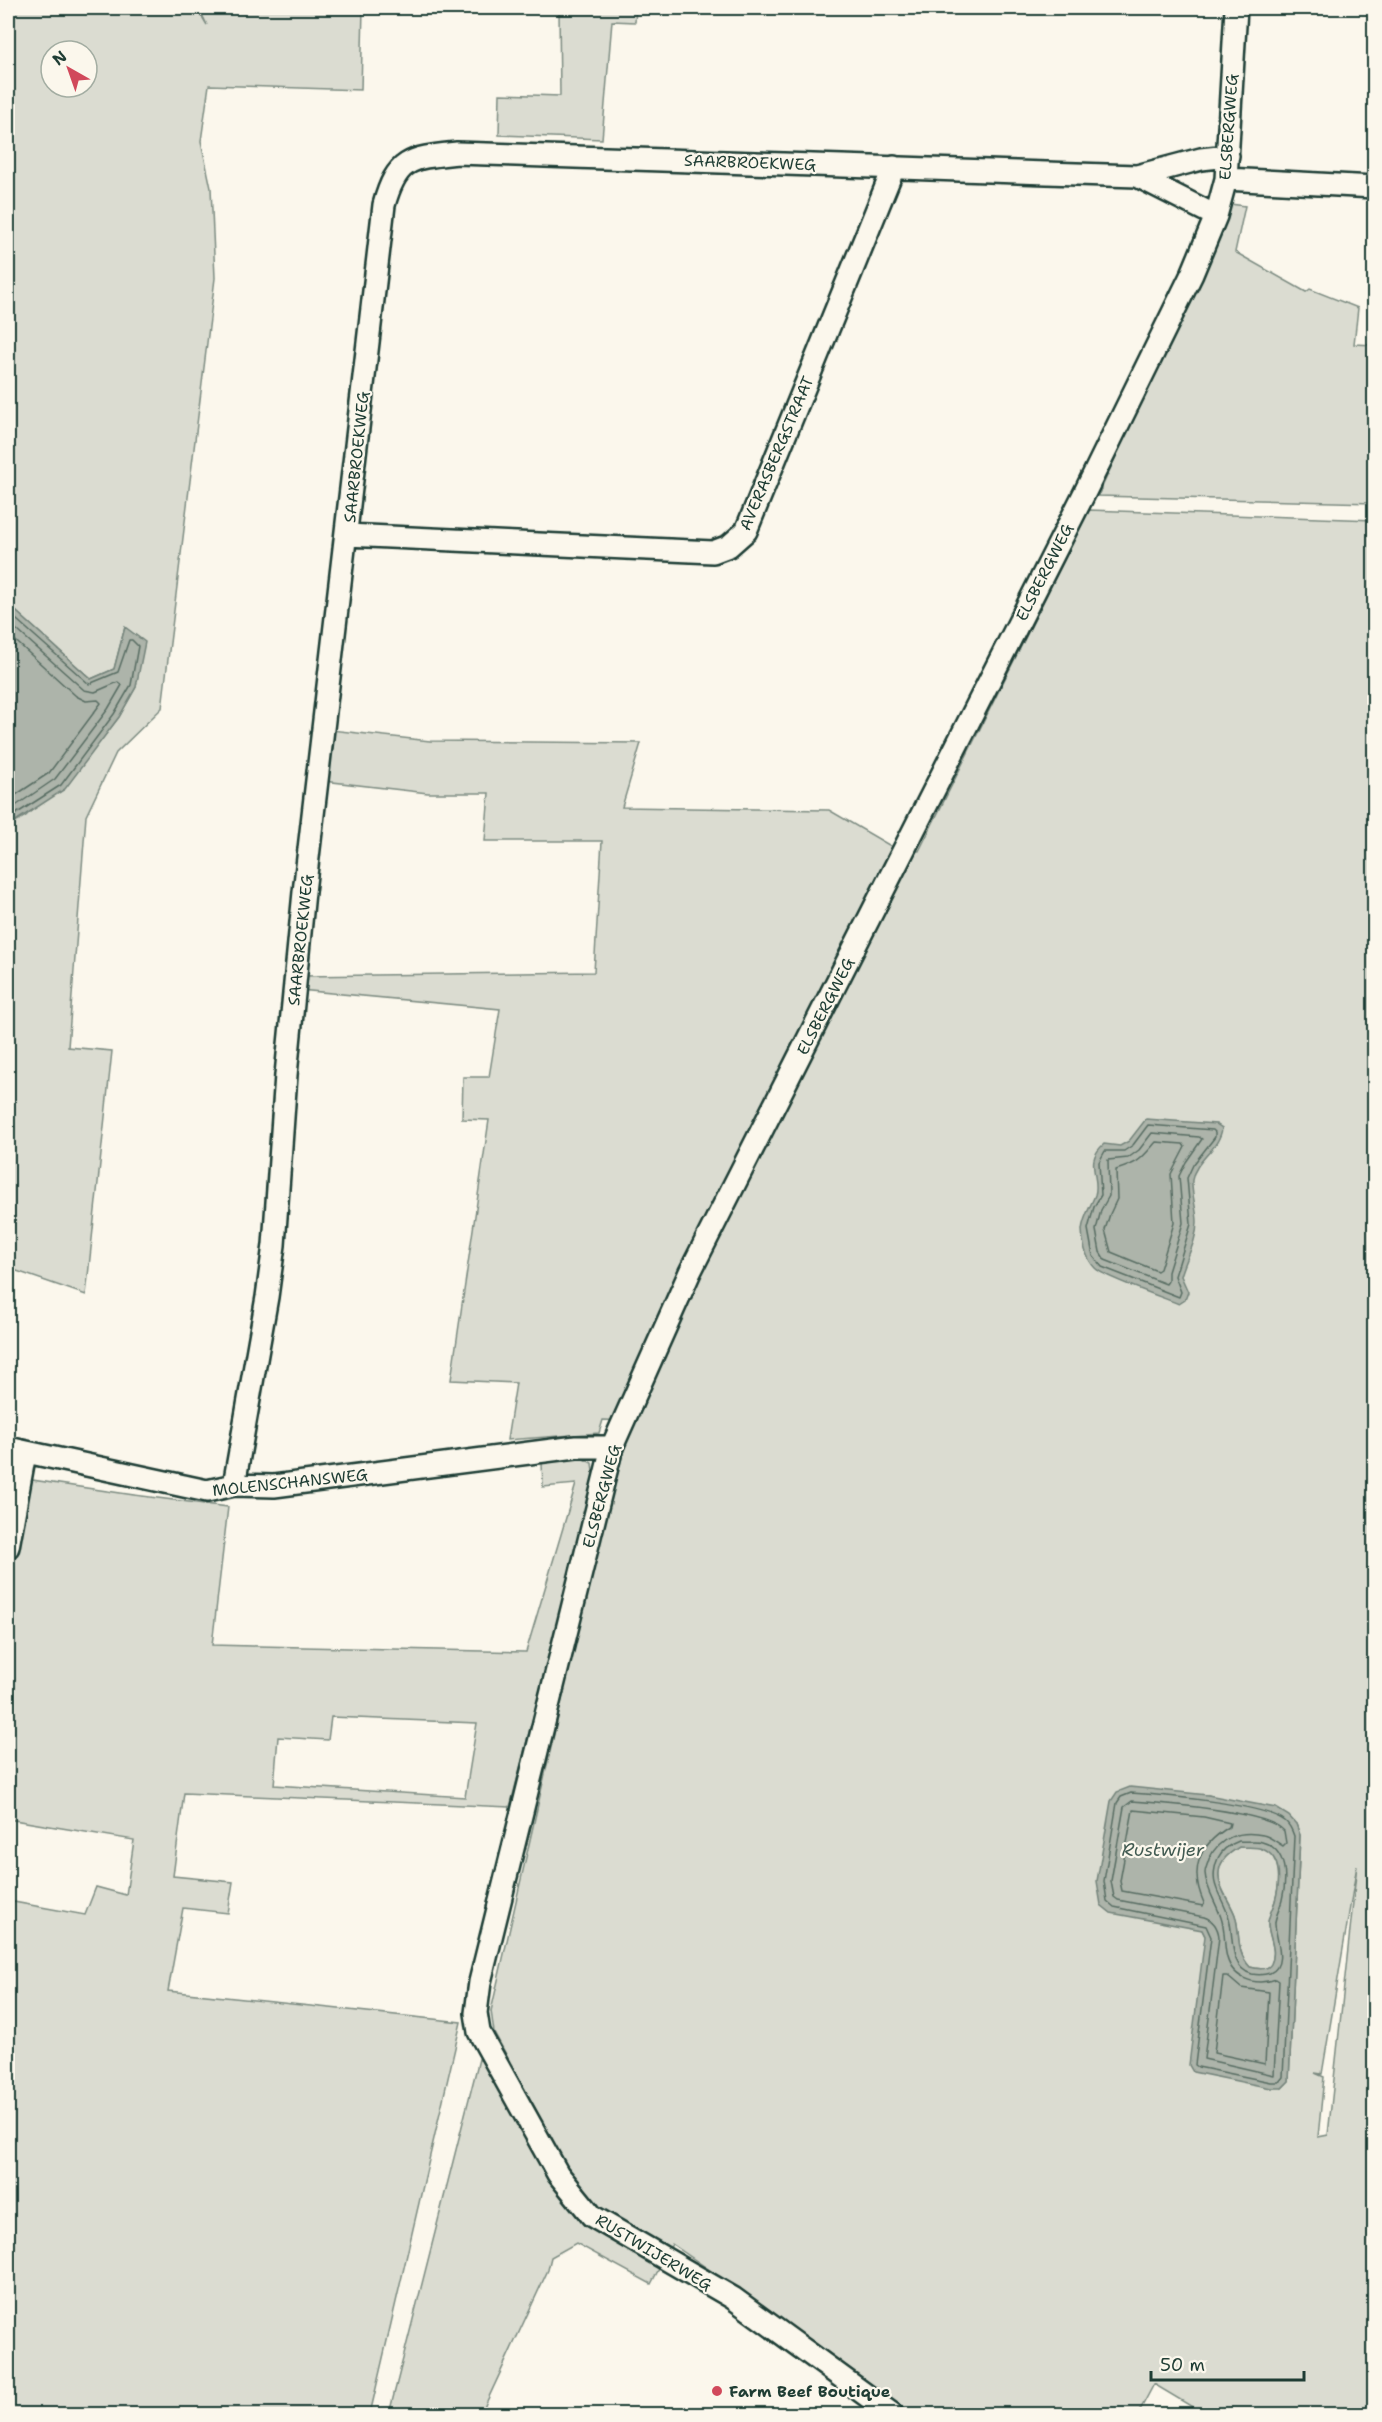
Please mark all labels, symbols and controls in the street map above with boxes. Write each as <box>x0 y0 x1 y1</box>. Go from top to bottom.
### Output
north arrow <box>39 39 99 99</box>
text: N <box>48 46 71 70</box>
street label: ELSBERGWEG <box>1214 73 1243 181</box>
street label: SAARBROEKWEG <box>684 150 816 175</box>
street label: AVERASBERGSTRAAT <box>734 373 819 534</box>
street label: SAARBROEKWEG <box>339 390 374 524</box>
street label: ELSBERGWEG <box>1011 520 1078 624</box>
street label: SAARBROEKWEG <box>283 873 318 1007</box>
street label: ELSBERGWEG <box>792 954 859 1058</box>
street label: ELSBERGWEG <box>578 1442 625 1550</box>
street label: MOLENSCHANSWEG <box>211 1464 369 1501</box>
water label: Rustwijer <box>1122 1838 1205 1862</box>
street label: RUSTWIJERWEG <box>592 2209 716 2295</box>
scale bar <box>1151 2344 1304 2382</box>
text: 50 m <box>1160 2353 1205 2377</box>
place label: Farm Beef Boutique <box>729 2381 891 2402</box>
marker: Farm Beef Boutique <box>710 2384 724 2398</box>

